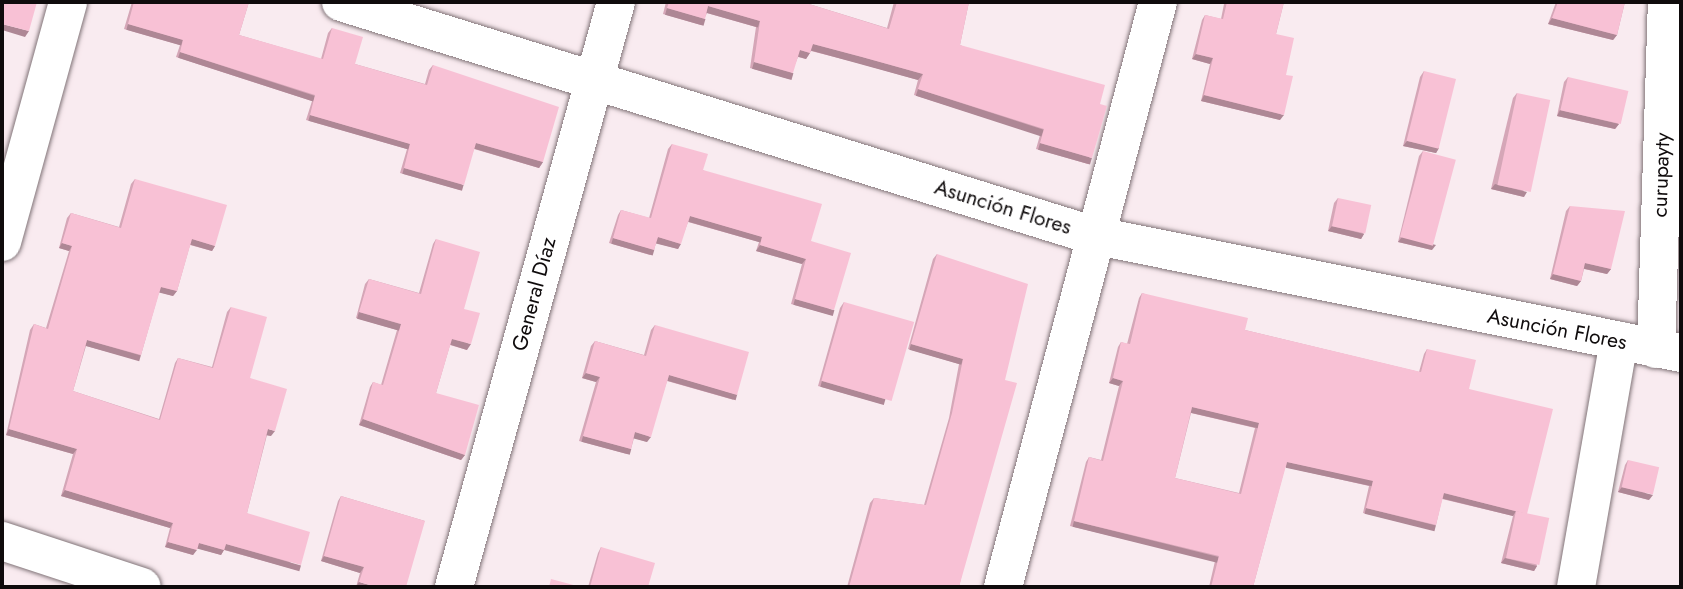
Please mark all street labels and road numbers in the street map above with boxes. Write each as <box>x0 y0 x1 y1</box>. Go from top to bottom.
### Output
street label: curupayty <box>1647 132 1675 218</box>
street label: Asunción Flores <box>932 174 1074 240</box>
street label: General Díaz <box>507 234 561 354</box>
street label: Asunción Flores <box>1485 303 1629 355</box>

